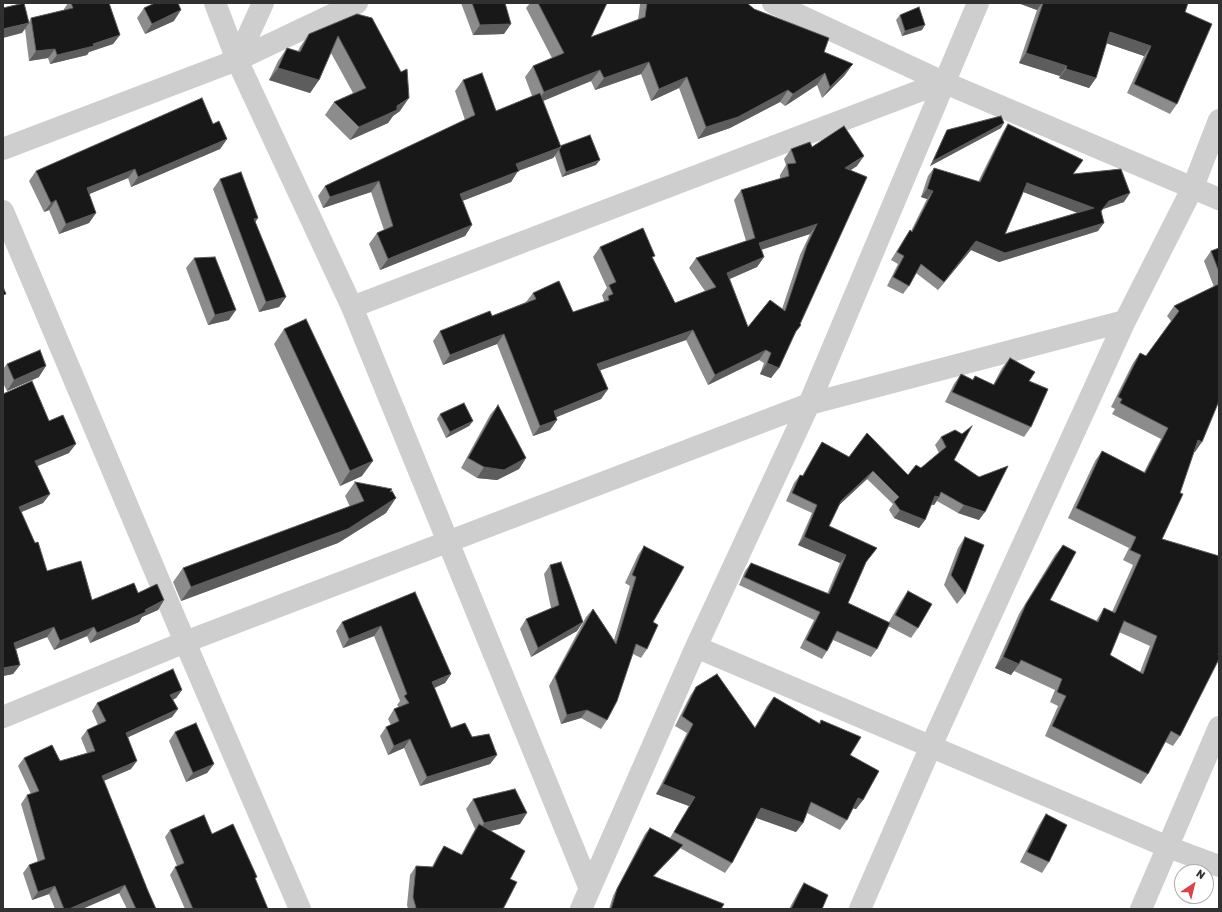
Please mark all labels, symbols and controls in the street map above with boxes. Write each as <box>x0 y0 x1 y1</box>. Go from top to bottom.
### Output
north arrow <box>1174 864 1214 904</box>
text: N <box>1194 867 1208 882</box>

